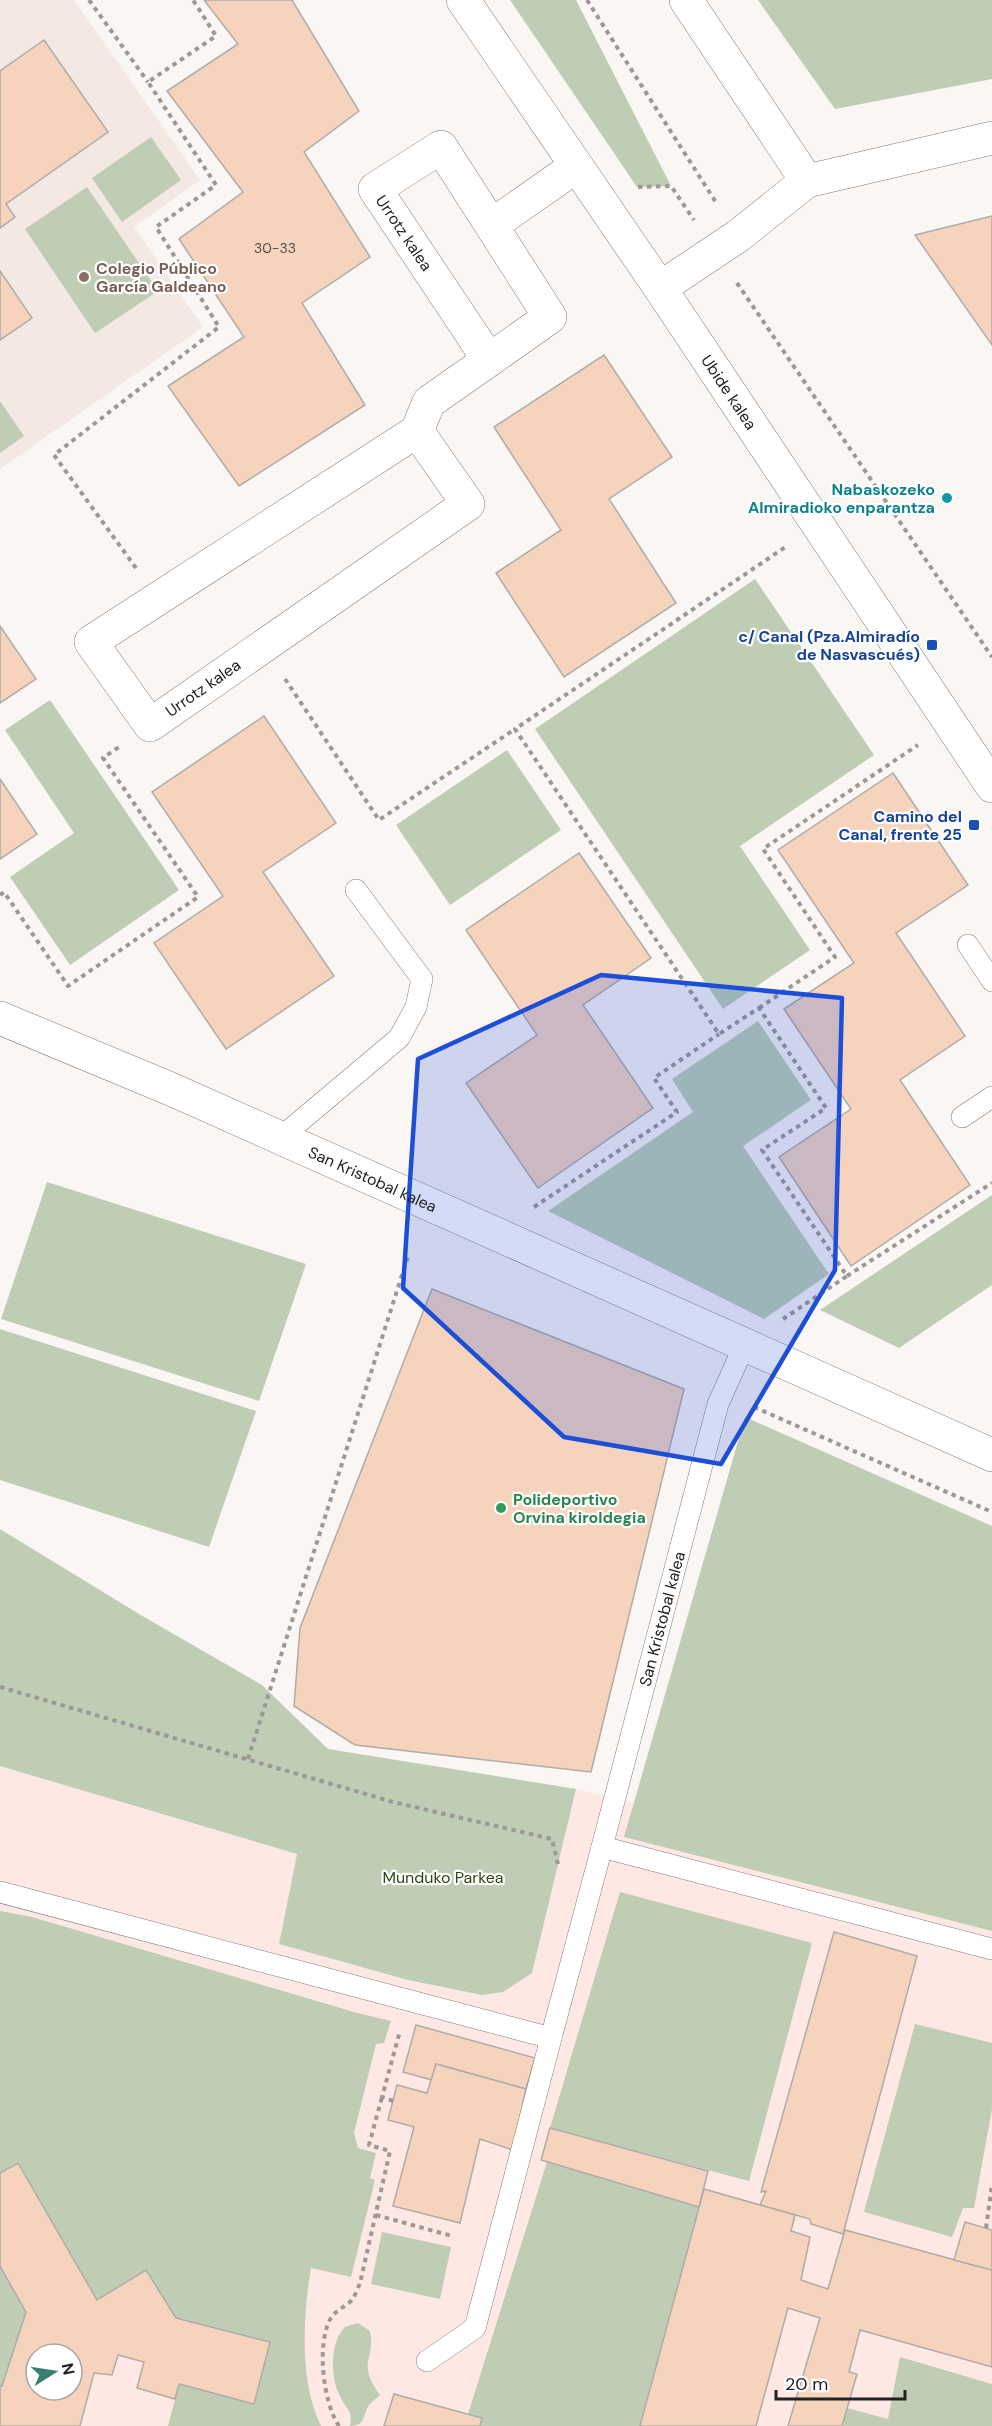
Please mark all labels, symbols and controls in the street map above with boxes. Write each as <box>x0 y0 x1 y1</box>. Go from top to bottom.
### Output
street label: Urrotz kalea <box>371 191 437 275</box>
house number: 30-33 <box>254 239 296 257</box>
place label: Colegio Público García Galdeano <box>96 258 227 297</box>
marker: Colegio Público García Galdeano <box>77 270 91 284</box>
street label: Ubide kalea <box>697 351 762 434</box>
place label: Nabaskozeko Almiradioko enparantza <box>748 479 935 518</box>
marker: Nabaskozeko Almiradioko enparantza <box>940 491 954 505</box>
place label: c/ Canal (Pza.Almiradío de Nasvascués) <box>738 626 920 665</box>
marker: c/ Canal (Pza.Almiradío de Nasvascués) <box>925 638 939 652</box>
street label: Urrotz kalea <box>161 654 245 722</box>
place label: Camino del Canal, frente 25 <box>838 806 962 845</box>
marker: Camino del Canal, frente 25 <box>967 818 981 832</box>
street label: San Kristobal kalea <box>305 1141 440 1217</box>
place label: Polideportivo Orvina kiroldegia <box>513 1489 646 1528</box>
marker: Polideportivo Orvina kiroldegia <box>494 1501 508 1515</box>
street label: San Kristobal kalea <box>634 1549 689 1688</box>
park label: Munduko Parkea <box>382 1867 504 1888</box>
north arrow <box>24 2342 84 2402</box>
text: N <box>57 2361 80 2377</box>
scale bar <box>776 2363 905 2401</box>
text: 20 m <box>785 2372 828 2396</box>

